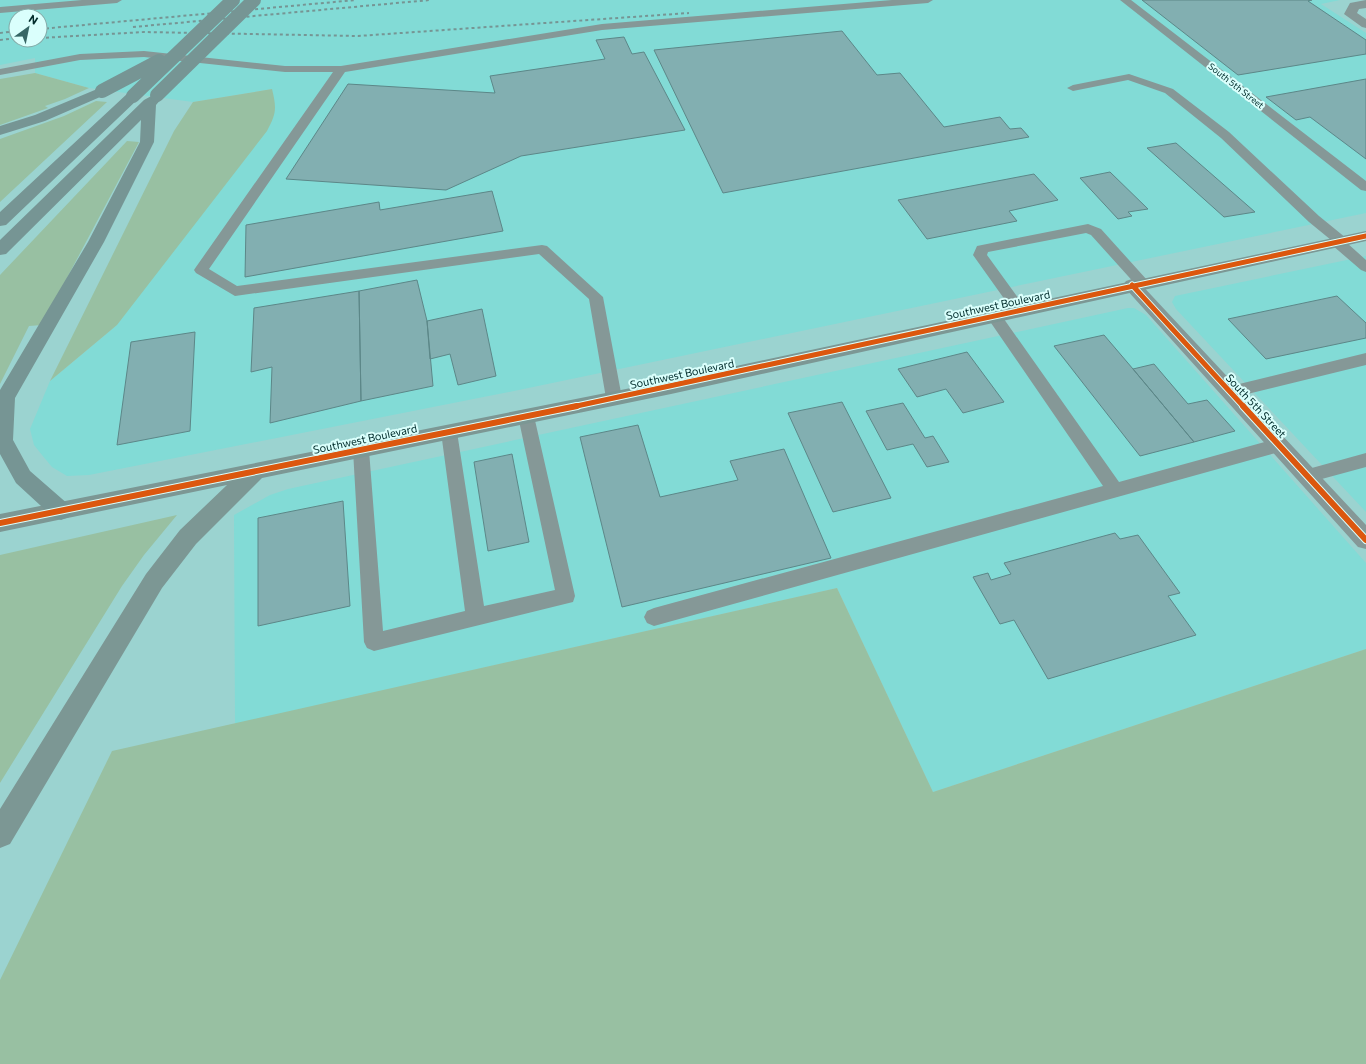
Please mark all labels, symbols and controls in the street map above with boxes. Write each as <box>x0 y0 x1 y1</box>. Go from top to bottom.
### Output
north arrow <box>8 8 48 48</box>
text: N <box>27 11 41 27</box>
street label: South 5th Street <box>1206 61 1267 111</box>
street label: Southwest Boulevard <box>945 287 1051 322</box>
street label: Southwest Boulevard <box>629 356 735 391</box>
street label: South 5th Street <box>1224 371 1290 441</box>
street label: Southwest Boulevard <box>312 421 418 456</box>

